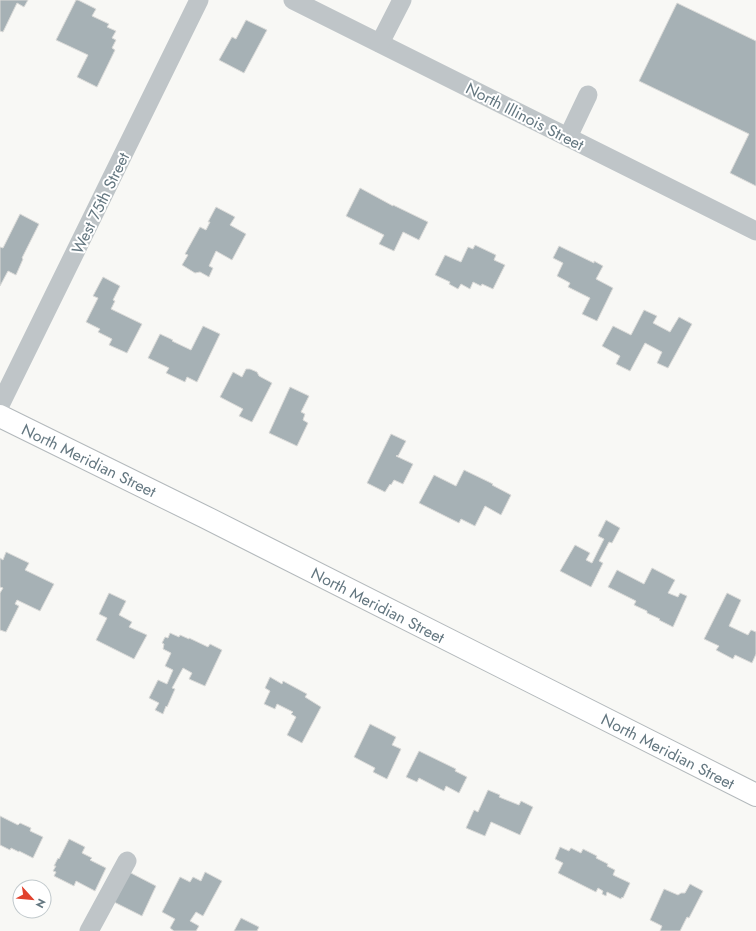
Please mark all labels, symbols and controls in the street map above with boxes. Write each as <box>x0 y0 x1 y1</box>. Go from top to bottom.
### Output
street label: North Illinois Street <box>462 77 588 156</box>
street label: West 75th Street <box>66 148 135 258</box>
street label: North Meridian Street <box>18 418 160 503</box>
street label: North Meridian Street <box>307 562 449 649</box>
street label: North Meridian Street <box>597 708 739 795</box>
north arrow <box>12 879 52 919</box>
text: N <box>32 896 50 911</box>

